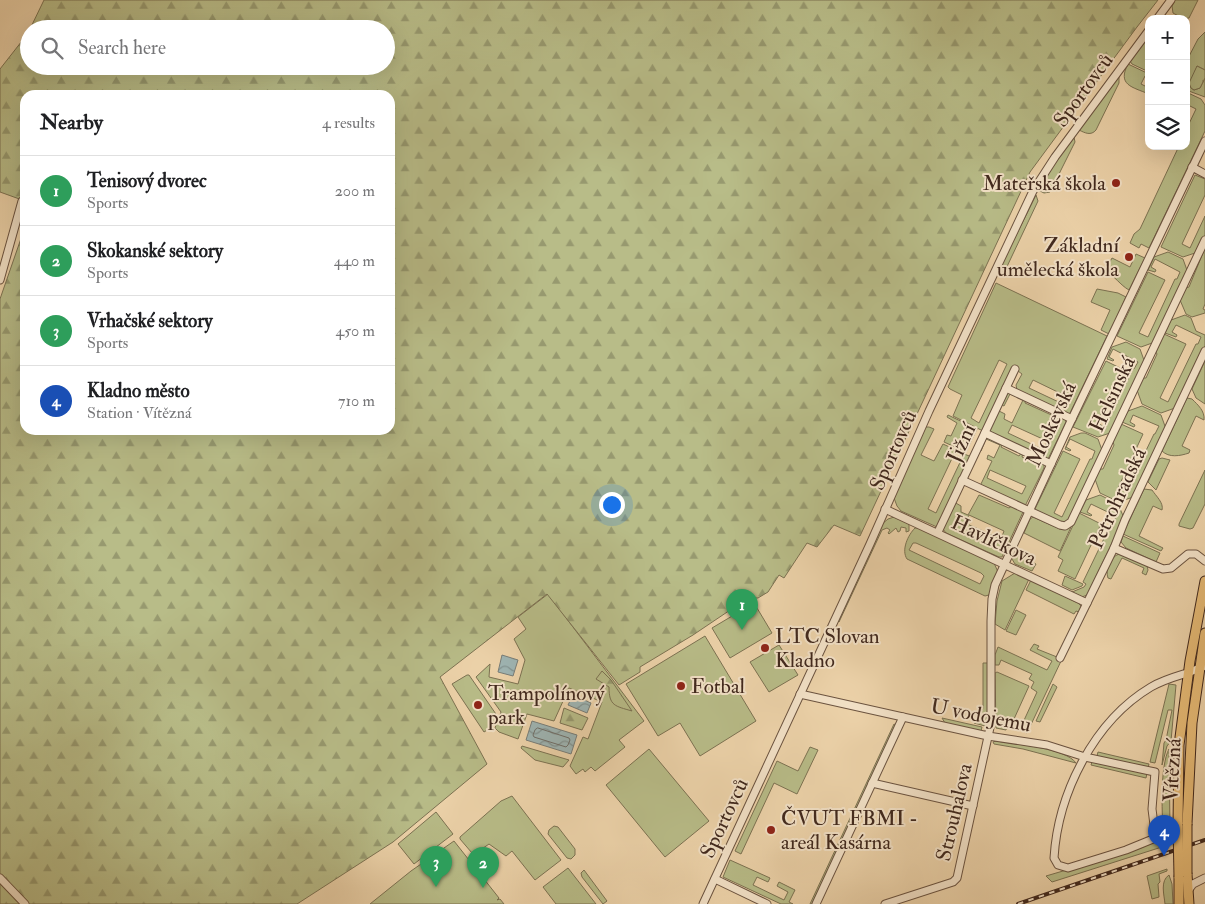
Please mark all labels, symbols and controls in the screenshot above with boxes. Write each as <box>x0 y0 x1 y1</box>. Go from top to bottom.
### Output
map controls <box>1145 15 1190 150</box>
button: + <box>1145 15 1190 60</box>
search box <box>20 20 395 75</box>
icon: search <box>38 34 66 62</box>
text: Search here <box>78 36 166 60</box>
street label: Sportovců <box>1047 48 1119 133</box>
button: − <box>1145 60 1190 105</box>
button: layers <box>1145 105 1190 150</box>
text: Nearby <box>40 109 103 136</box>
text: 4 results <box>322 113 375 133</box>
text: Tenisový dvorec <box>87 169 207 193</box>
place label: Mateřská škola <box>983 170 1106 197</box>
marker: Mateřská škola <box>1110 177 1122 189</box>
text: 1 <box>53 181 59 201</box>
text: 200 m <box>335 181 375 201</box>
text: Sports <box>87 193 128 213</box>
place label: Základní umělecká škola <box>997 232 1120 283</box>
text: Skokanské sektory <box>87 239 223 263</box>
text: 2 <box>52 251 60 271</box>
text: 440 m <box>334 251 375 271</box>
marker: Základní umělecká škola <box>1123 251 1135 263</box>
text: Sports <box>87 263 128 283</box>
text: Vrhačské sektory <box>87 309 213 333</box>
text: 3 <box>53 321 59 341</box>
text: 450 m <box>336 321 375 341</box>
text: Sports <box>87 333 128 353</box>
street label: Helsinská <box>1083 352 1142 436</box>
street label: Moskevská <box>1020 377 1083 471</box>
text: Kladno město <box>87 379 190 403</box>
text: 4 <box>52 391 60 411</box>
text: 710 m <box>338 391 375 411</box>
text: Station · Vítězná <box>87 403 191 423</box>
street label: Sportovců <box>864 406 923 495</box>
street label: Jižní <box>940 418 983 468</box>
street label: Petrohradská <box>1082 443 1153 553</box>
your location <box>599 492 625 518</box>
street label: Havlíčkova <box>947 509 1041 572</box>
pin: 1 <box>726 589 758 630</box>
place label: LTC Slovan Kladno <box>775 623 880 674</box>
marker: LTC Slovan Kladno <box>759 642 771 654</box>
place label: Fotbal <box>691 673 746 700</box>
place label: Trampolínový park <box>487 680 605 731</box>
marker: Fotbal <box>675 680 687 692</box>
street label: U vodojemu <box>928 693 1034 739</box>
marker: Trampolínový park <box>472 699 484 711</box>
street label: Vítězná <box>1157 737 1188 803</box>
street label: Strouhalova <box>930 760 979 864</box>
street label: Sportovců <box>694 774 755 862</box>
place label: ČVUT FBMI - areál Kasárna <box>781 805 918 856</box>
pin: 4 <box>1148 815 1180 856</box>
marker: ČVUT FBMI - areál Kasárna <box>765 824 777 836</box>
pin: 3 <box>420 846 452 887</box>
pin: 2 <box>467 847 499 888</box>

